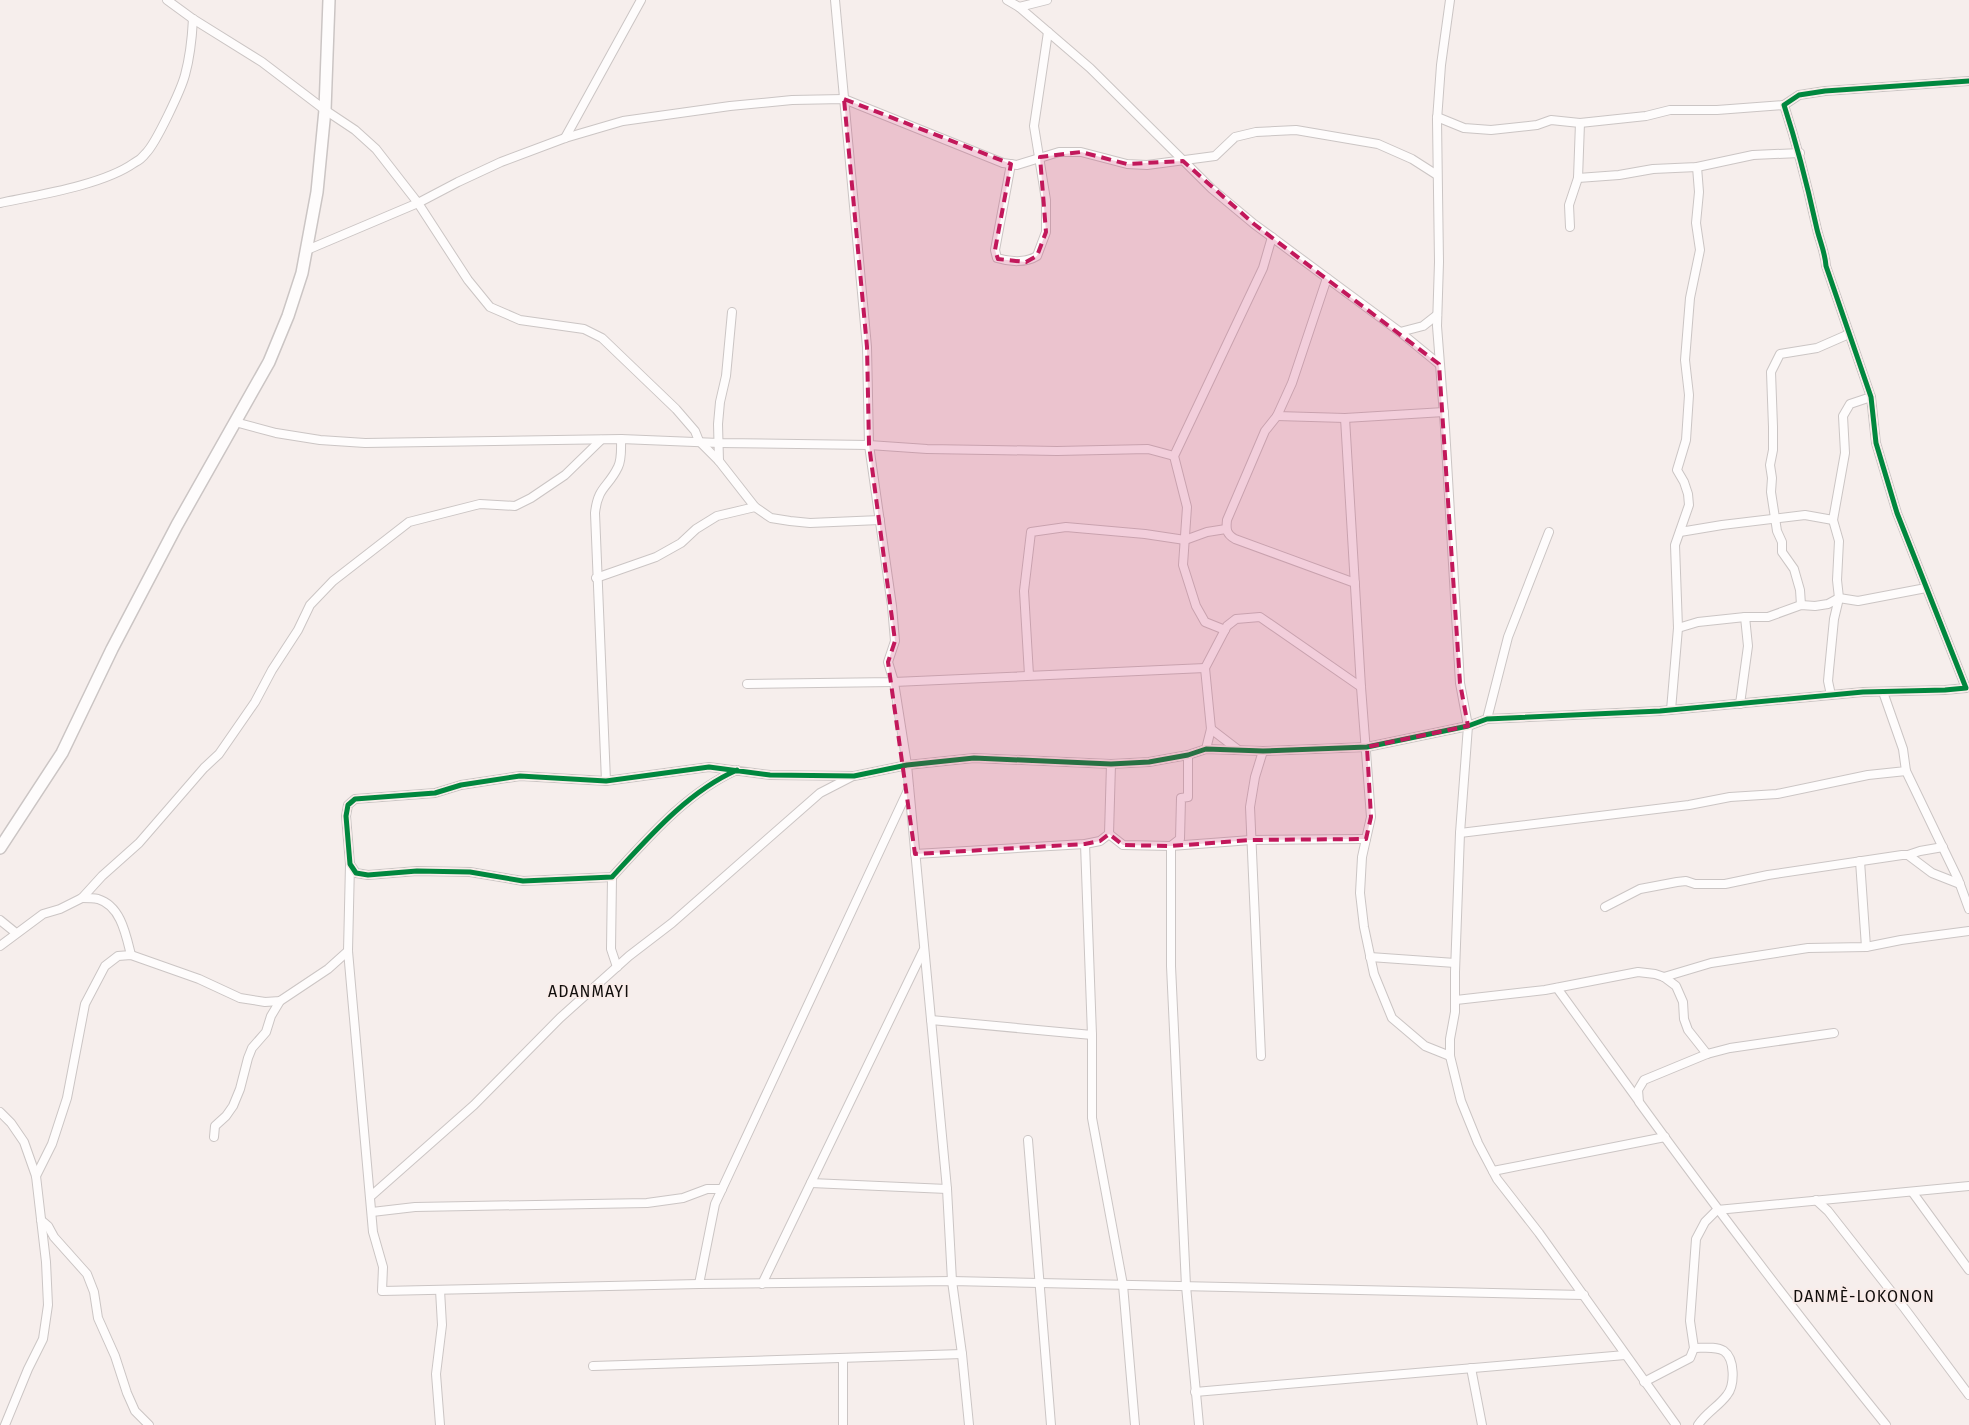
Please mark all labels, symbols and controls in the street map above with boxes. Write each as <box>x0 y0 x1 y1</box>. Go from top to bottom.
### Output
district label: ADANMAYI <box>548 982 630 1001</box>
district label: DANMÈ-LOKONON <box>1793 1286 1935 1306</box>

